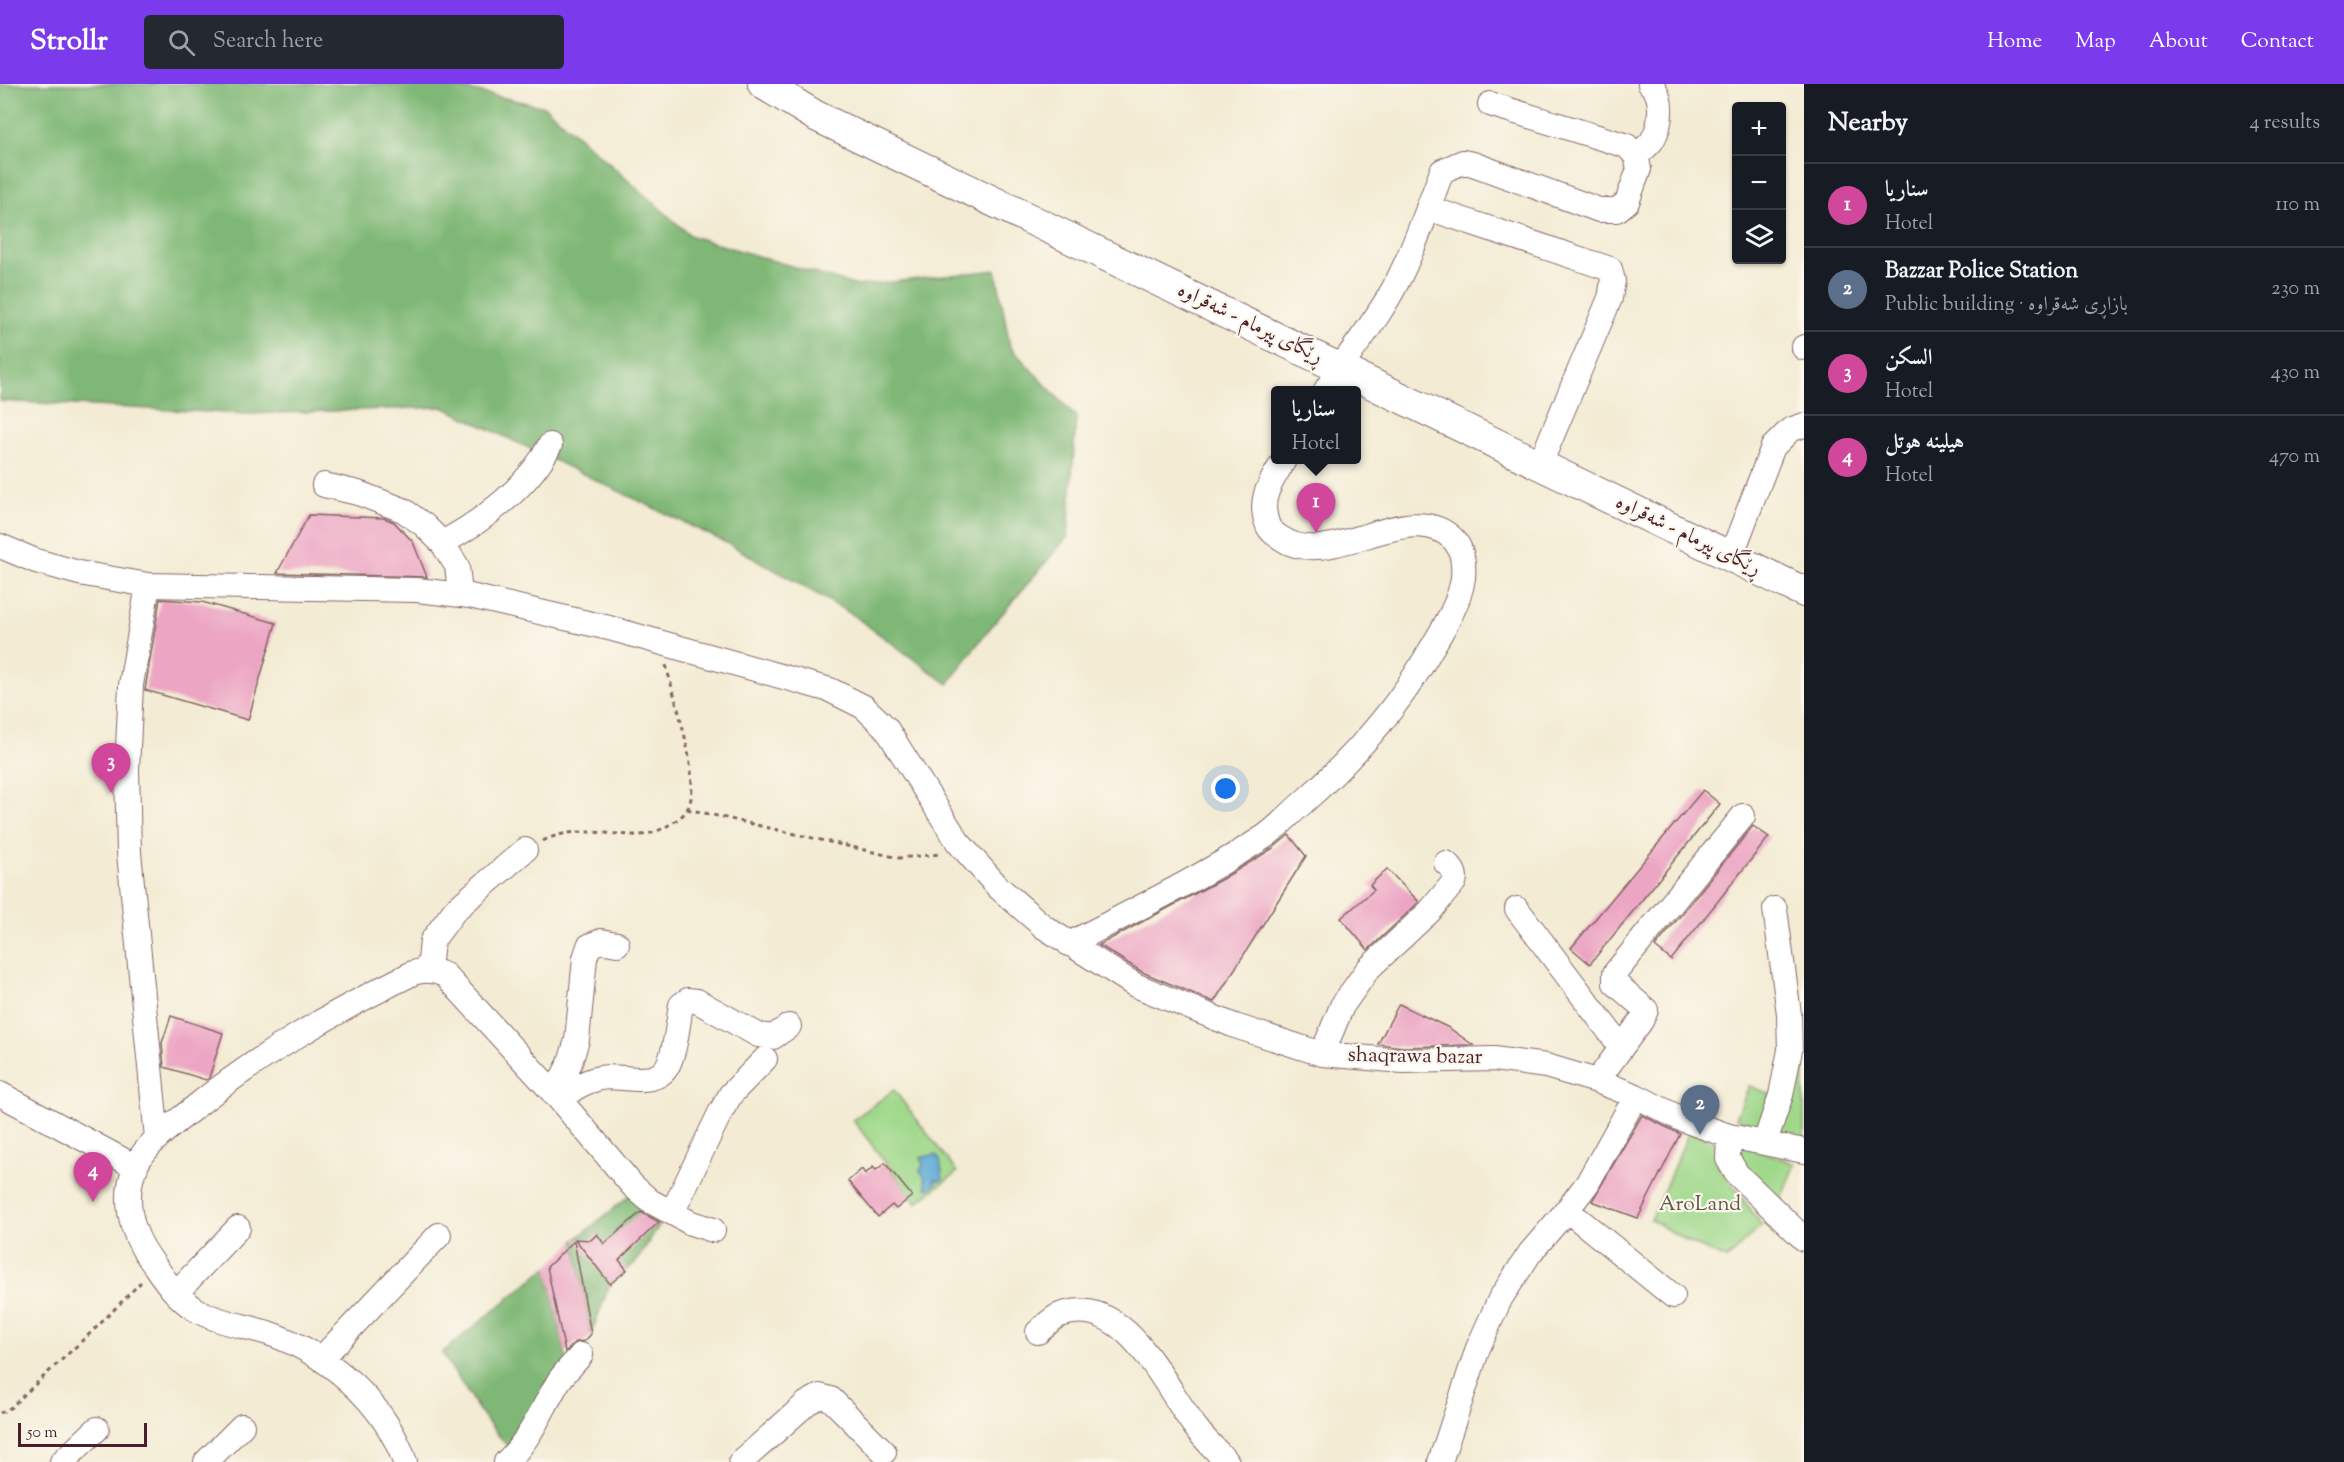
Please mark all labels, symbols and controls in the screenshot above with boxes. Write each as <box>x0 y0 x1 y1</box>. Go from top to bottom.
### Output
search box <box>144 15 564 69</box>
text: Strollr <box>30 22 108 62</box>
icon: search <box>165 26 198 59</box>
text: Search here <box>213 26 323 58</box>
text: Home <box>1987 27 2042 57</box>
text: Map <box>2075 27 2116 57</box>
text: About <box>2149 27 2208 57</box>
text: Contact <box>2241 27 2314 57</box>
map controls <box>1732 102 1786 264</box>
button: + <box>1732 102 1786 156</box>
text: Nearby <box>1828 105 1908 142</box>
text: 4 results <box>2249 109 2320 138</box>
button: − <box>1732 156 1786 210</box>
text: سناريا <box>1885 175 1929 207</box>
text: 1 <box>1844 191 1851 220</box>
text: 110 m <box>2275 191 2320 220</box>
button: layers <box>1732 210 1786 264</box>
text: Hotel <box>1885 210 1933 239</box>
text: Bazzar Police Station <box>1885 256 2078 288</box>
text: 2 <box>1843 275 1852 304</box>
text: 230 m <box>2271 275 2320 304</box>
street label: ڕێگای پیرمام - شەقراوە <box>1172 276 1328 373</box>
text: Public building · بازاڕی شەقراوە <box>1885 291 2128 320</box>
text: السكن <box>1885 343 1933 375</box>
text: 3 <box>1843 359 1852 388</box>
text: 430 m <box>2271 359 2320 388</box>
text: Hotel <box>1885 378 1933 407</box>
popup <box>1271 386 1361 464</box>
text: سناريا <box>1292 395 1335 427</box>
text: هيلينه هوتل <box>1885 427 1964 459</box>
text: Hotel <box>1292 430 1340 459</box>
text: 4 <box>1842 443 1853 472</box>
text: 470 m <box>2269 443 2320 472</box>
text: Hotel <box>1885 462 1933 491</box>
pin: 1 <box>1296 484 1336 533</box>
street label: ڕێگای پیرمام - شەقراوە <box>1610 488 1766 585</box>
pin: 3 <box>92 744 130 793</box>
your location <box>1211 774 1240 803</box>
street label: shaqrawa bazar <box>1347 1041 1483 1073</box>
pin: 2 <box>1680 1086 1720 1135</box>
pin: 4 <box>74 1152 112 1202</box>
park label: AroLand <box>1659 1190 1741 1220</box>
scale bar <box>18 1420 147 1448</box>
text: 50 m <box>27 1422 58 1445</box>

